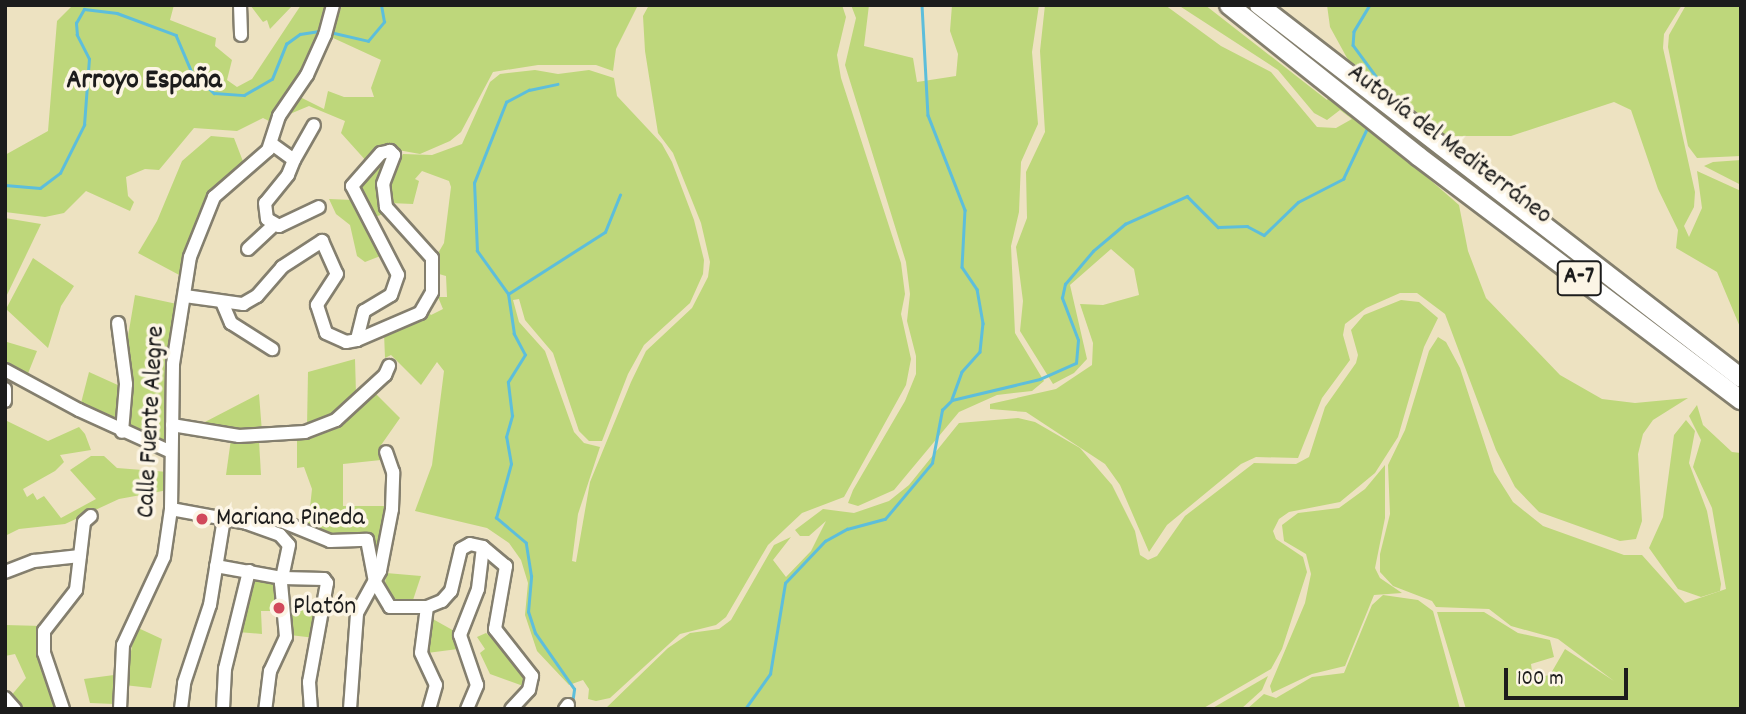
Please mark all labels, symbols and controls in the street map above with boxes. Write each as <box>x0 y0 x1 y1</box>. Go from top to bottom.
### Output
street label: Autovía del Mediterráneo <box>1341 58 1557 232</box>
district label: Arroyo España <box>66 65 222 99</box>
road number: A-7 <box>1556 258 1602 298</box>
street label: Calle Fuente Alegre <box>131 325 173 519</box>
place label: Mariana Pineda <box>216 503 365 535</box>
marker: Mariana Pineda <box>194 511 210 527</box>
place label: Platón <box>293 592 356 624</box>
marker: Platón <box>271 600 287 616</box>
scale bar <box>1508 654 1632 698</box>
text: 100 m <box>1517 665 1564 695</box>

